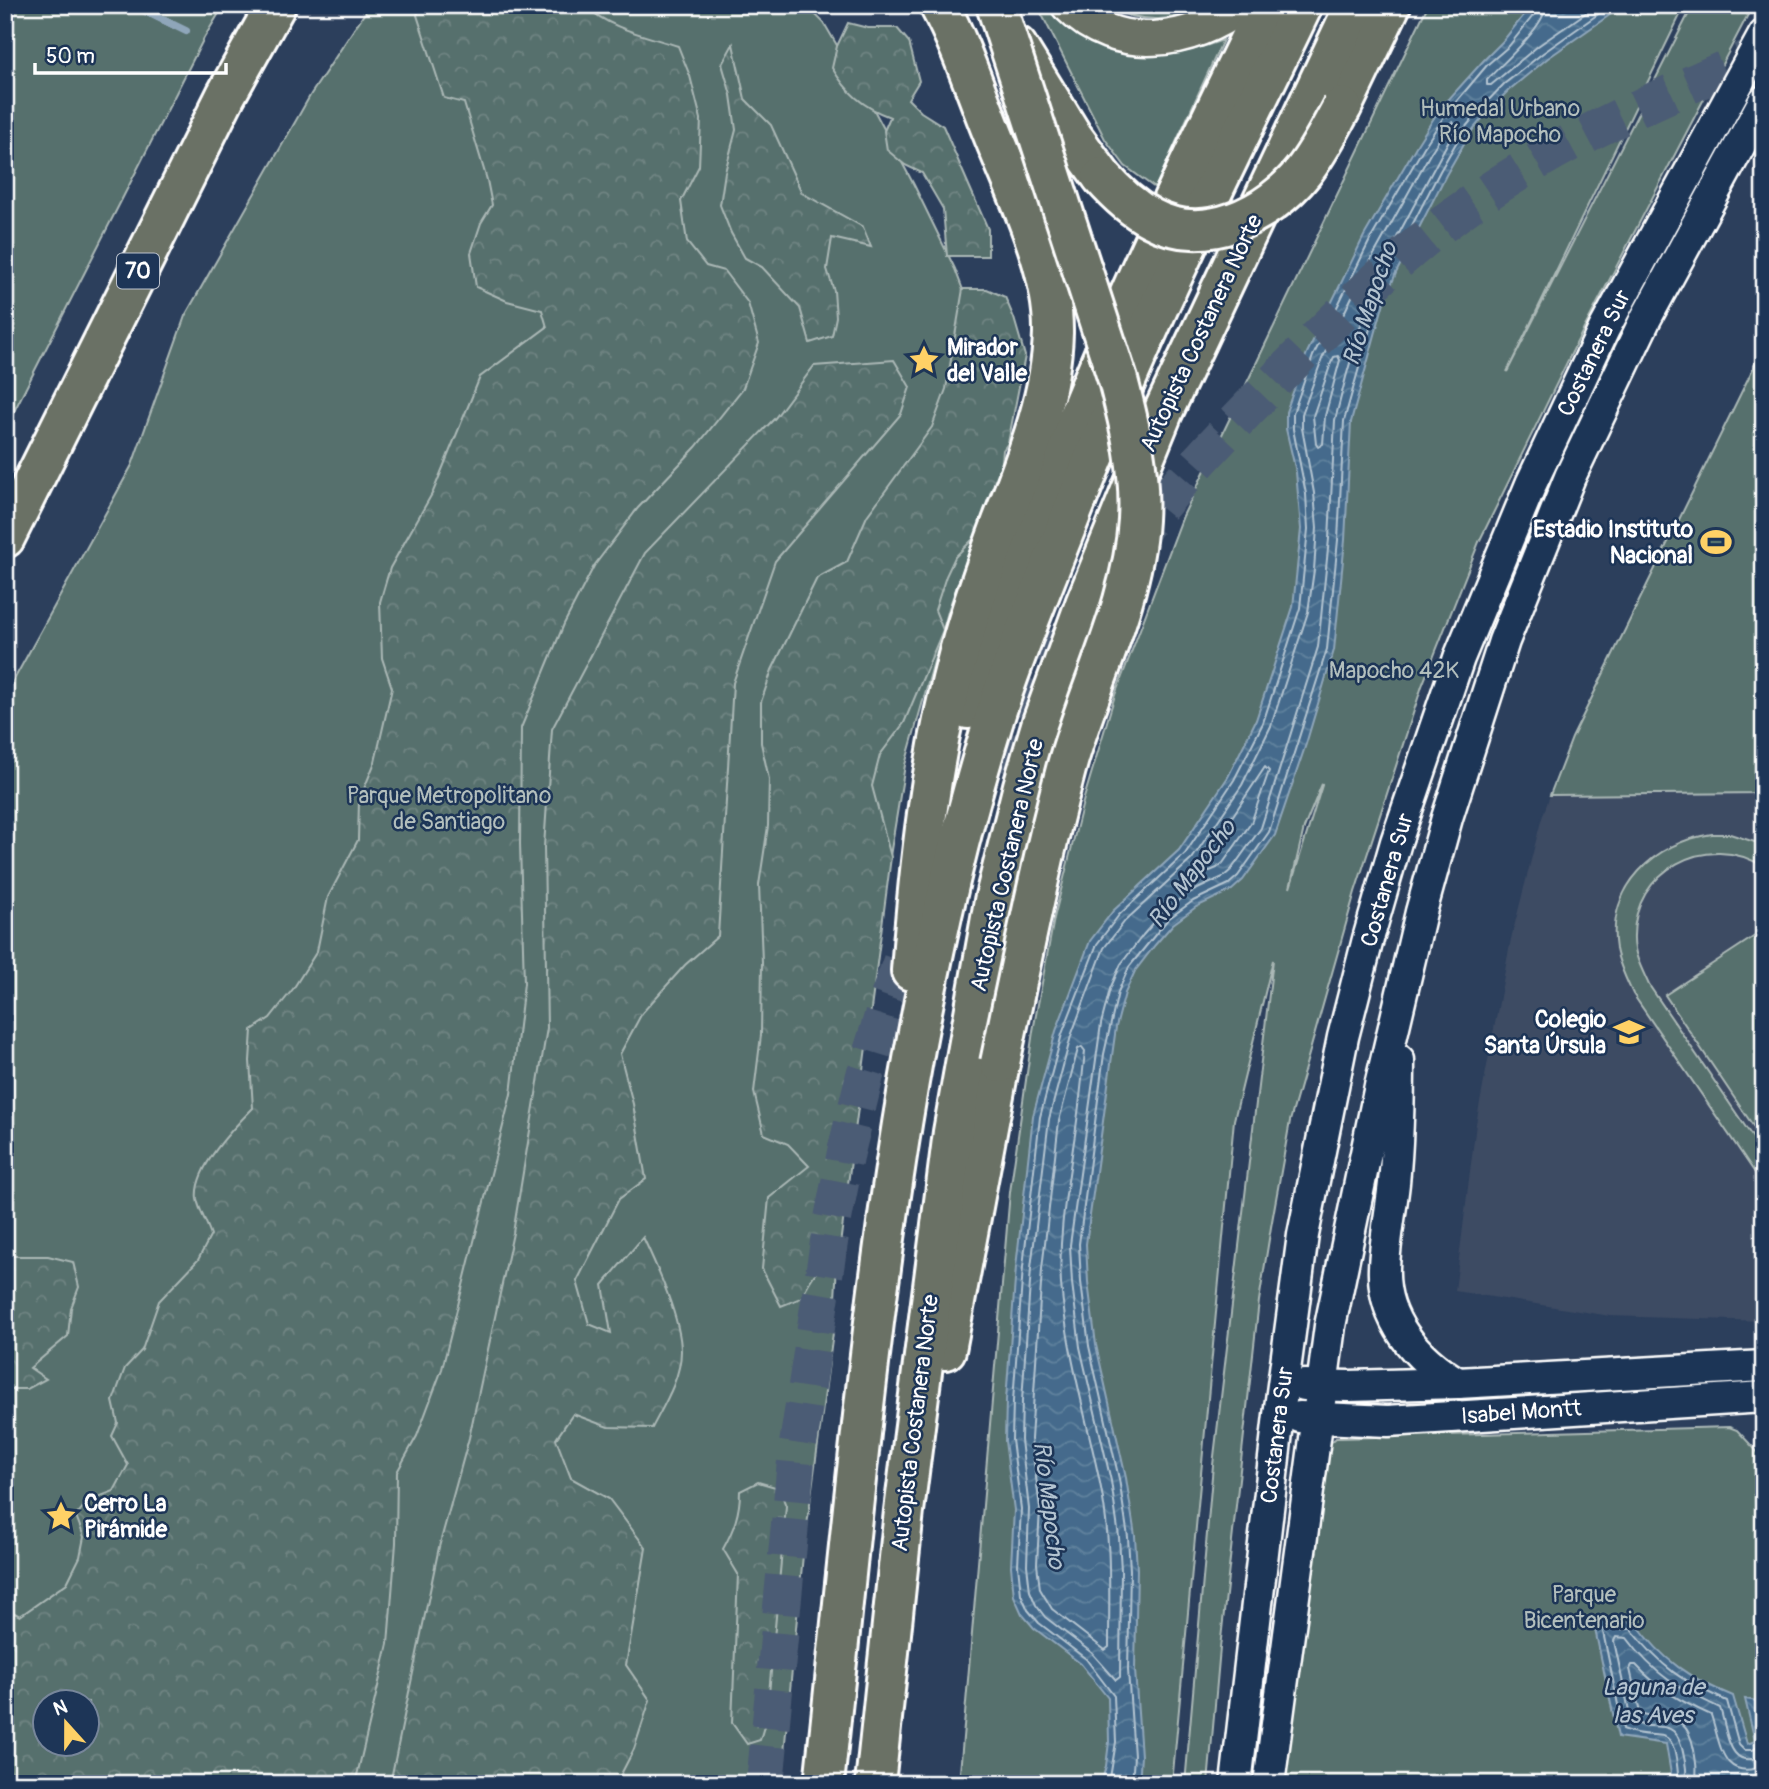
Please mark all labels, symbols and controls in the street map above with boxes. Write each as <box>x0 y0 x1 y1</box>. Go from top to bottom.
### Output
scale bar <box>35 32 226 76</box>
text: 50 m <box>46 43 95 70</box>
park label: Humedal Urbano Río Mapocho <box>1420 94 1580 149</box>
street label: Autopista Costanera Norte <box>1133 209 1269 456</box>
water label: Río Mapocho <box>1336 237 1404 369</box>
road number: 70 <box>117 254 159 288</box>
street label: Costanera Sur <box>1551 285 1637 421</box>
place label: Mirador del Valle <box>947 333 1028 388</box>
place icon: Mirador del Valle <box>907 343 941 377</box>
place label: Estadio Instituto Nacional <box>1533 515 1694 570</box>
sports icon: Estadio Instituto Nacional <box>1699 525 1733 559</box>
park label: Mapocho 42K <box>1329 656 1459 685</box>
street label: Autopista Costanera Norte <box>964 735 1050 994</box>
park label: Parque Metropolitano de Santiago <box>347 781 551 836</box>
street label: Costanera Sur <box>1354 810 1420 950</box>
water label: Río Mapocho <box>1142 813 1243 934</box>
place label: Colegio Santa Úrsula <box>1484 1005 1607 1060</box>
school or university icon: Colegio Santa Úrsula <box>1612 1015 1646 1049</box>
street label: Autopista Costanera Norte <box>885 1292 945 1553</box>
street label: Costanera Sur <box>1254 1365 1300 1505</box>
street label: Isabel Montt <box>1460 1393 1583 1431</box>
water label: Río Mapocho <box>1027 1440 1071 1572</box>
place label: Cerro La Pirámide <box>84 1489 168 1544</box>
place icon: Cerro La Pirámide <box>44 1499 78 1533</box>
park label: Parque Bicentenario <box>1524 1580 1644 1635</box>
water label: Laguna de las Aves <box>1602 1673 1706 1730</box>
north arrow <box>32 1688 102 1758</box>
text: N <box>50 1695 71 1722</box>

